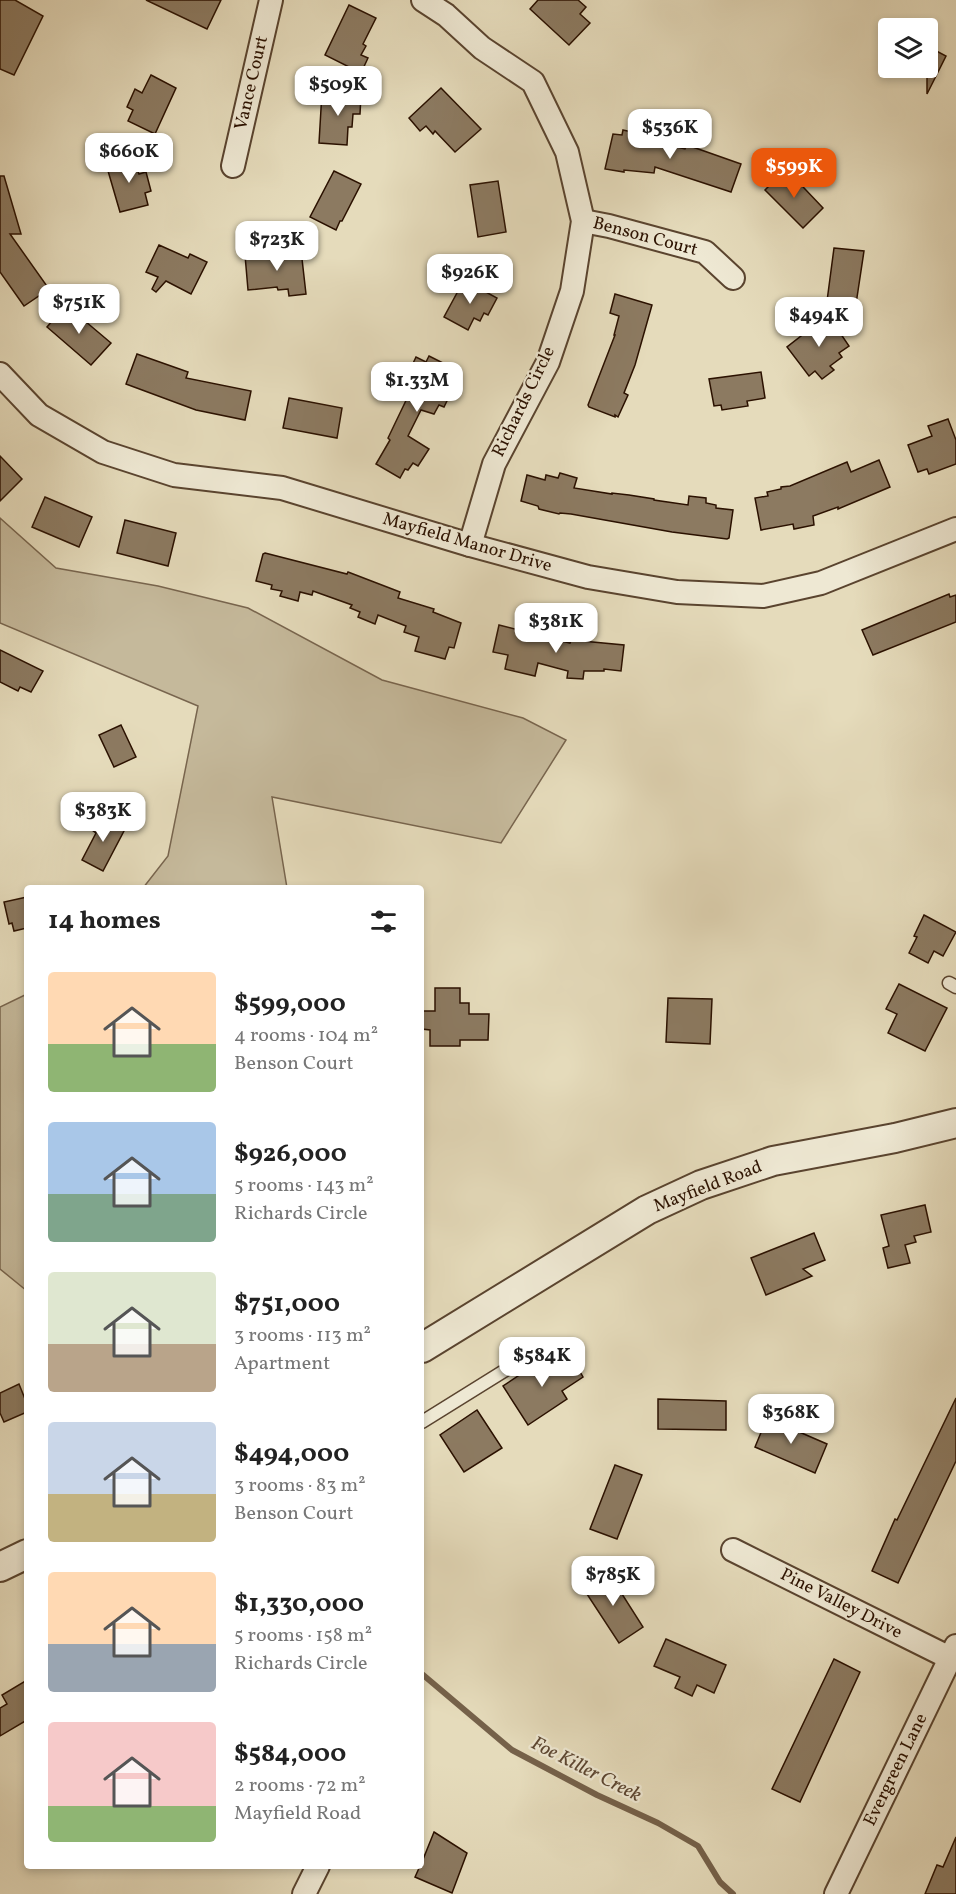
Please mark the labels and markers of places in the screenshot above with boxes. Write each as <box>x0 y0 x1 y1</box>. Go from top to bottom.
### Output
pin: $509K <box>296 66 380 117</box>
pin: $536K <box>628 109 712 160</box>
pin: $660K <box>87 133 171 184</box>
pin: $599K <box>752 148 836 199</box>
pin: $723K <box>235 221 319 272</box>
pin: $926K <box>428 254 512 305</box>
pin: $751K <box>37 284 121 335</box>
pin: $494K <box>777 297 861 348</box>
pin: $1.33M <box>368 362 466 413</box>
pin: $381K <box>514 603 598 654</box>
pin: $383K <box>61 792 145 843</box>
pin: $584K <box>500 1337 584 1388</box>
pin: $368K <box>749 1394 833 1445</box>
pin: $785K <box>571 1556 655 1607</box>

